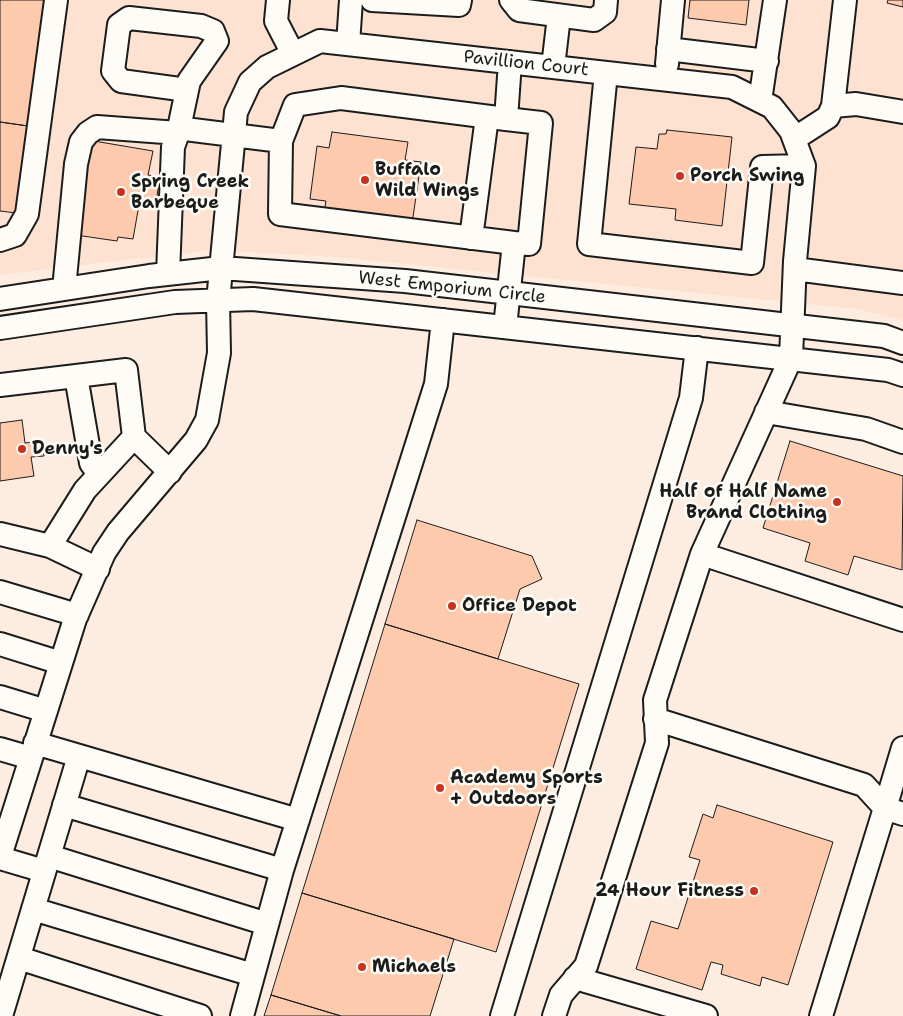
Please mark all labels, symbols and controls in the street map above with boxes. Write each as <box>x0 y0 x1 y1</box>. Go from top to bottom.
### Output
street label: Pavillion Court <box>462 47 590 81</box>
place label: Buffalo Wild Wings <box>375 159 479 202</box>
place label: Porch Swing <box>690 165 804 187</box>
marker: Porch Swing <box>674 170 686 182</box>
place label: Spring Creek Barbeque <box>131 171 249 213</box>
marker: Buffalo Wild Wings <box>359 174 371 186</box>
marker: Spring Creek Barbeque <box>115 186 127 198</box>
street label: West Emporium Circle <box>357 267 547 309</box>
place label: Denny's <box>32 438 103 460</box>
marker: Denny's <box>16 443 28 455</box>
place label: Half of Half Name Brand Clothing <box>659 481 827 524</box>
marker: Half of Half Name Brand Clothing <box>831 496 843 508</box>
place label: Office Depot <box>462 595 577 617</box>
marker: Office Depot <box>446 600 458 612</box>
place label: Academy Sports + Outdoors <box>450 767 603 810</box>
marker: Academy Sports + Outdoors <box>434 782 446 794</box>
place label: 24 Hour Fitness <box>595 880 744 902</box>
marker: 24 Hour Fitness <box>748 885 760 897</box>
place label: Michaels <box>372 956 456 978</box>
marker: Michaels <box>356 961 368 973</box>

